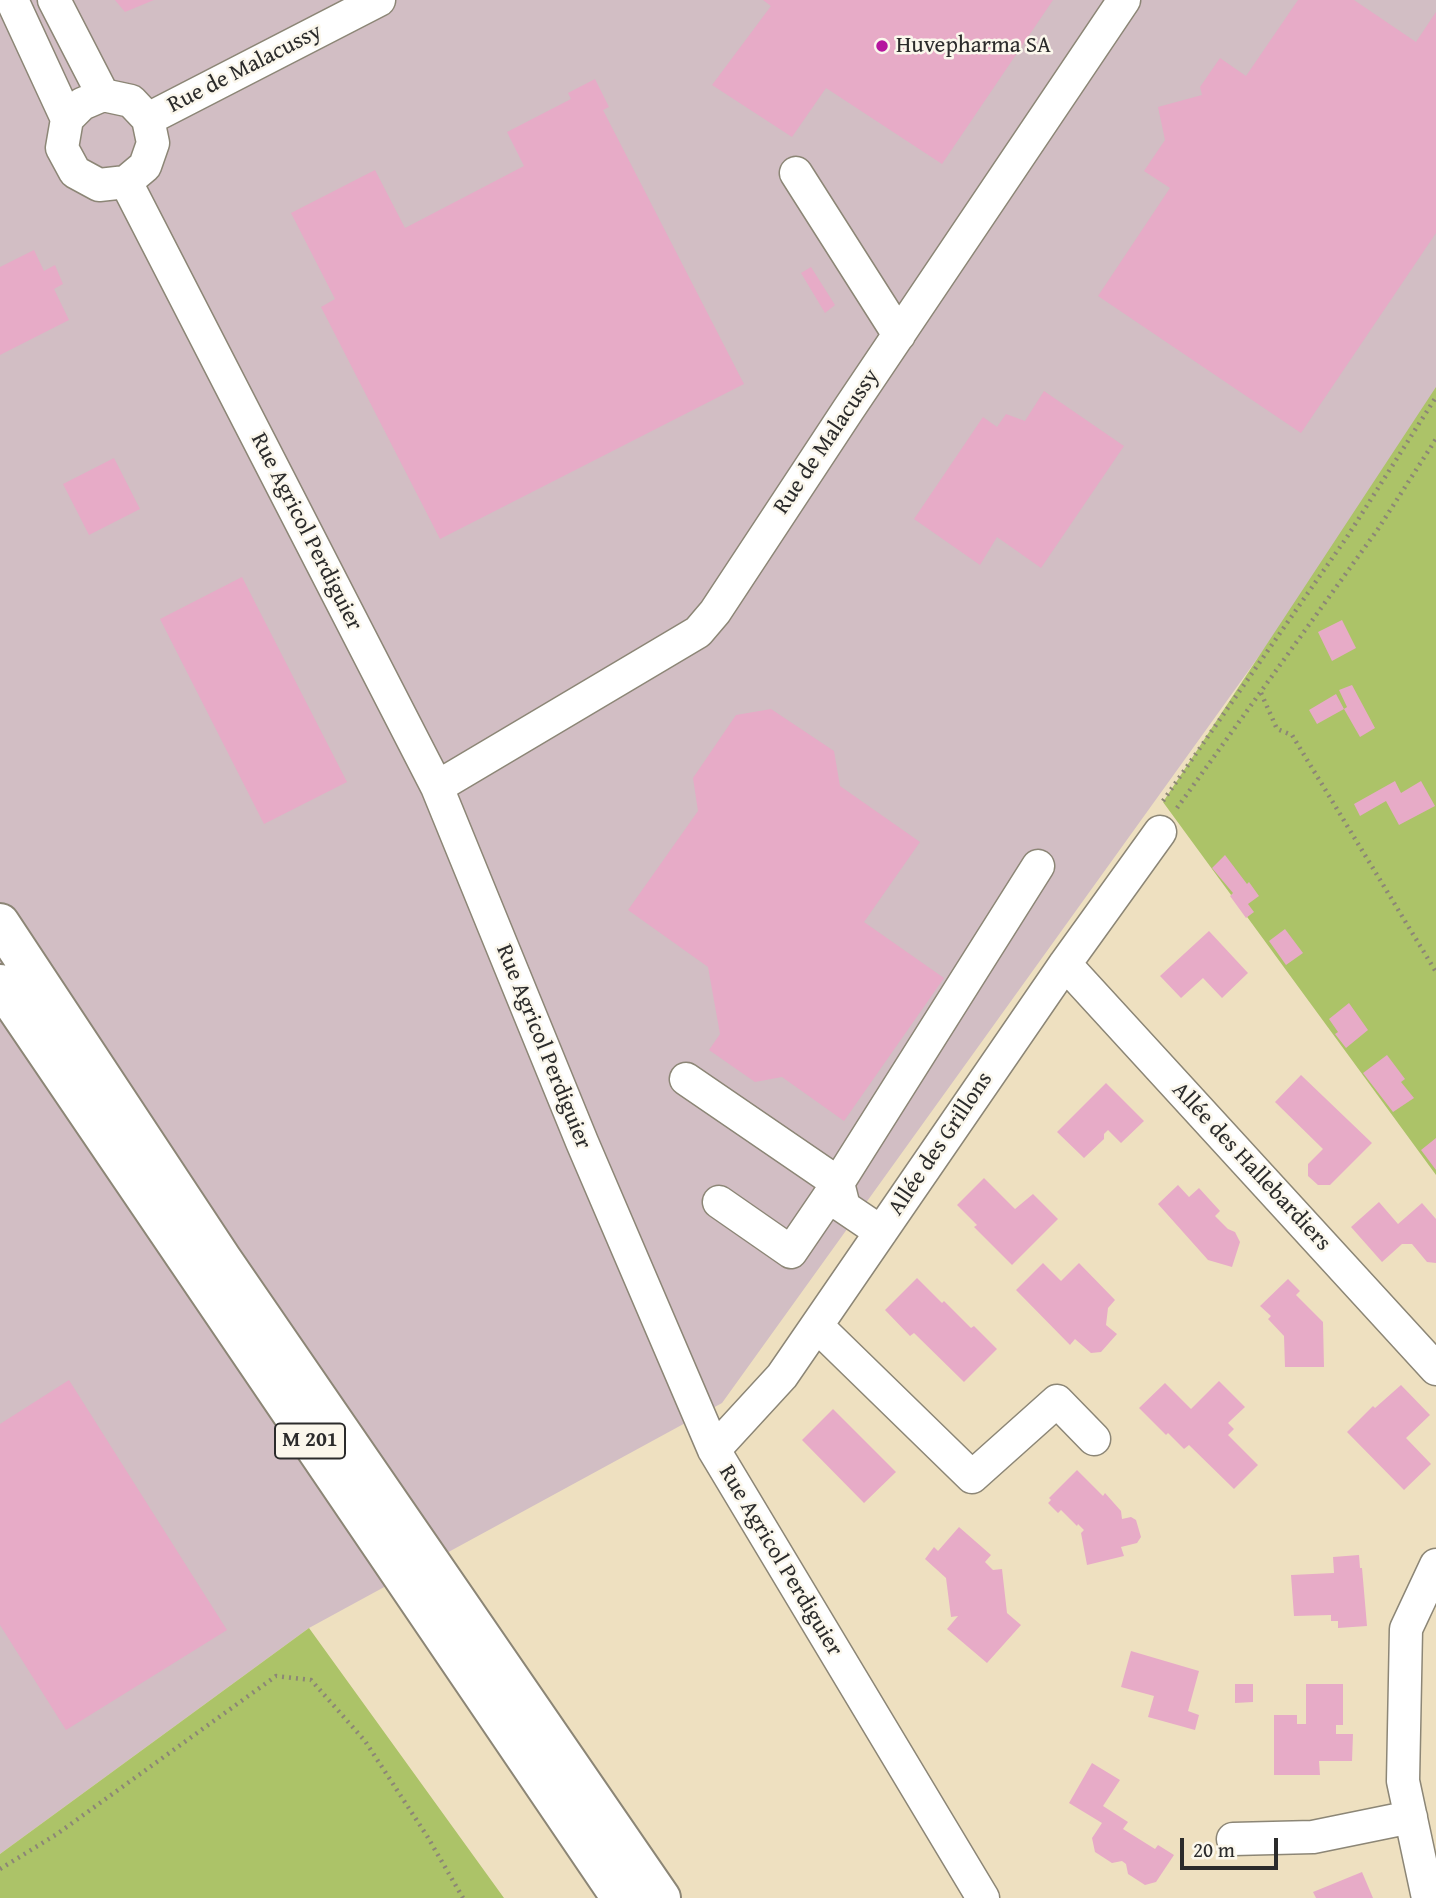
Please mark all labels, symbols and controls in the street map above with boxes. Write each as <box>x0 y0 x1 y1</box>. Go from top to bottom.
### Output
street label: Rue de Malacussy <box>163 18 327 120</box>
place label: Huvepharma SA <box>896 32 1051 60</box>
marker: Huvepharma SA <box>874 38 890 54</box>
street label: Rue de Malacussy <box>768 364 886 520</box>
street label: Rue Agricol Perdiguier <box>244 429 368 635</box>
street label: Rue Agricol Perdiguier <box>489 941 597 1153</box>
street label: Allée des Grillons <box>883 1067 999 1221</box>
street label: Allée des Hallebardiers <box>1166 1077 1336 1257</box>
road number: M 201 <box>275 1424 345 1458</box>
street label: Rue Agricol Perdiguier <box>712 1460 848 1662</box>
scale bar <box>1184 1825 1282 1869</box>
text: 20 m <box>1193 1834 1235 1865</box>

